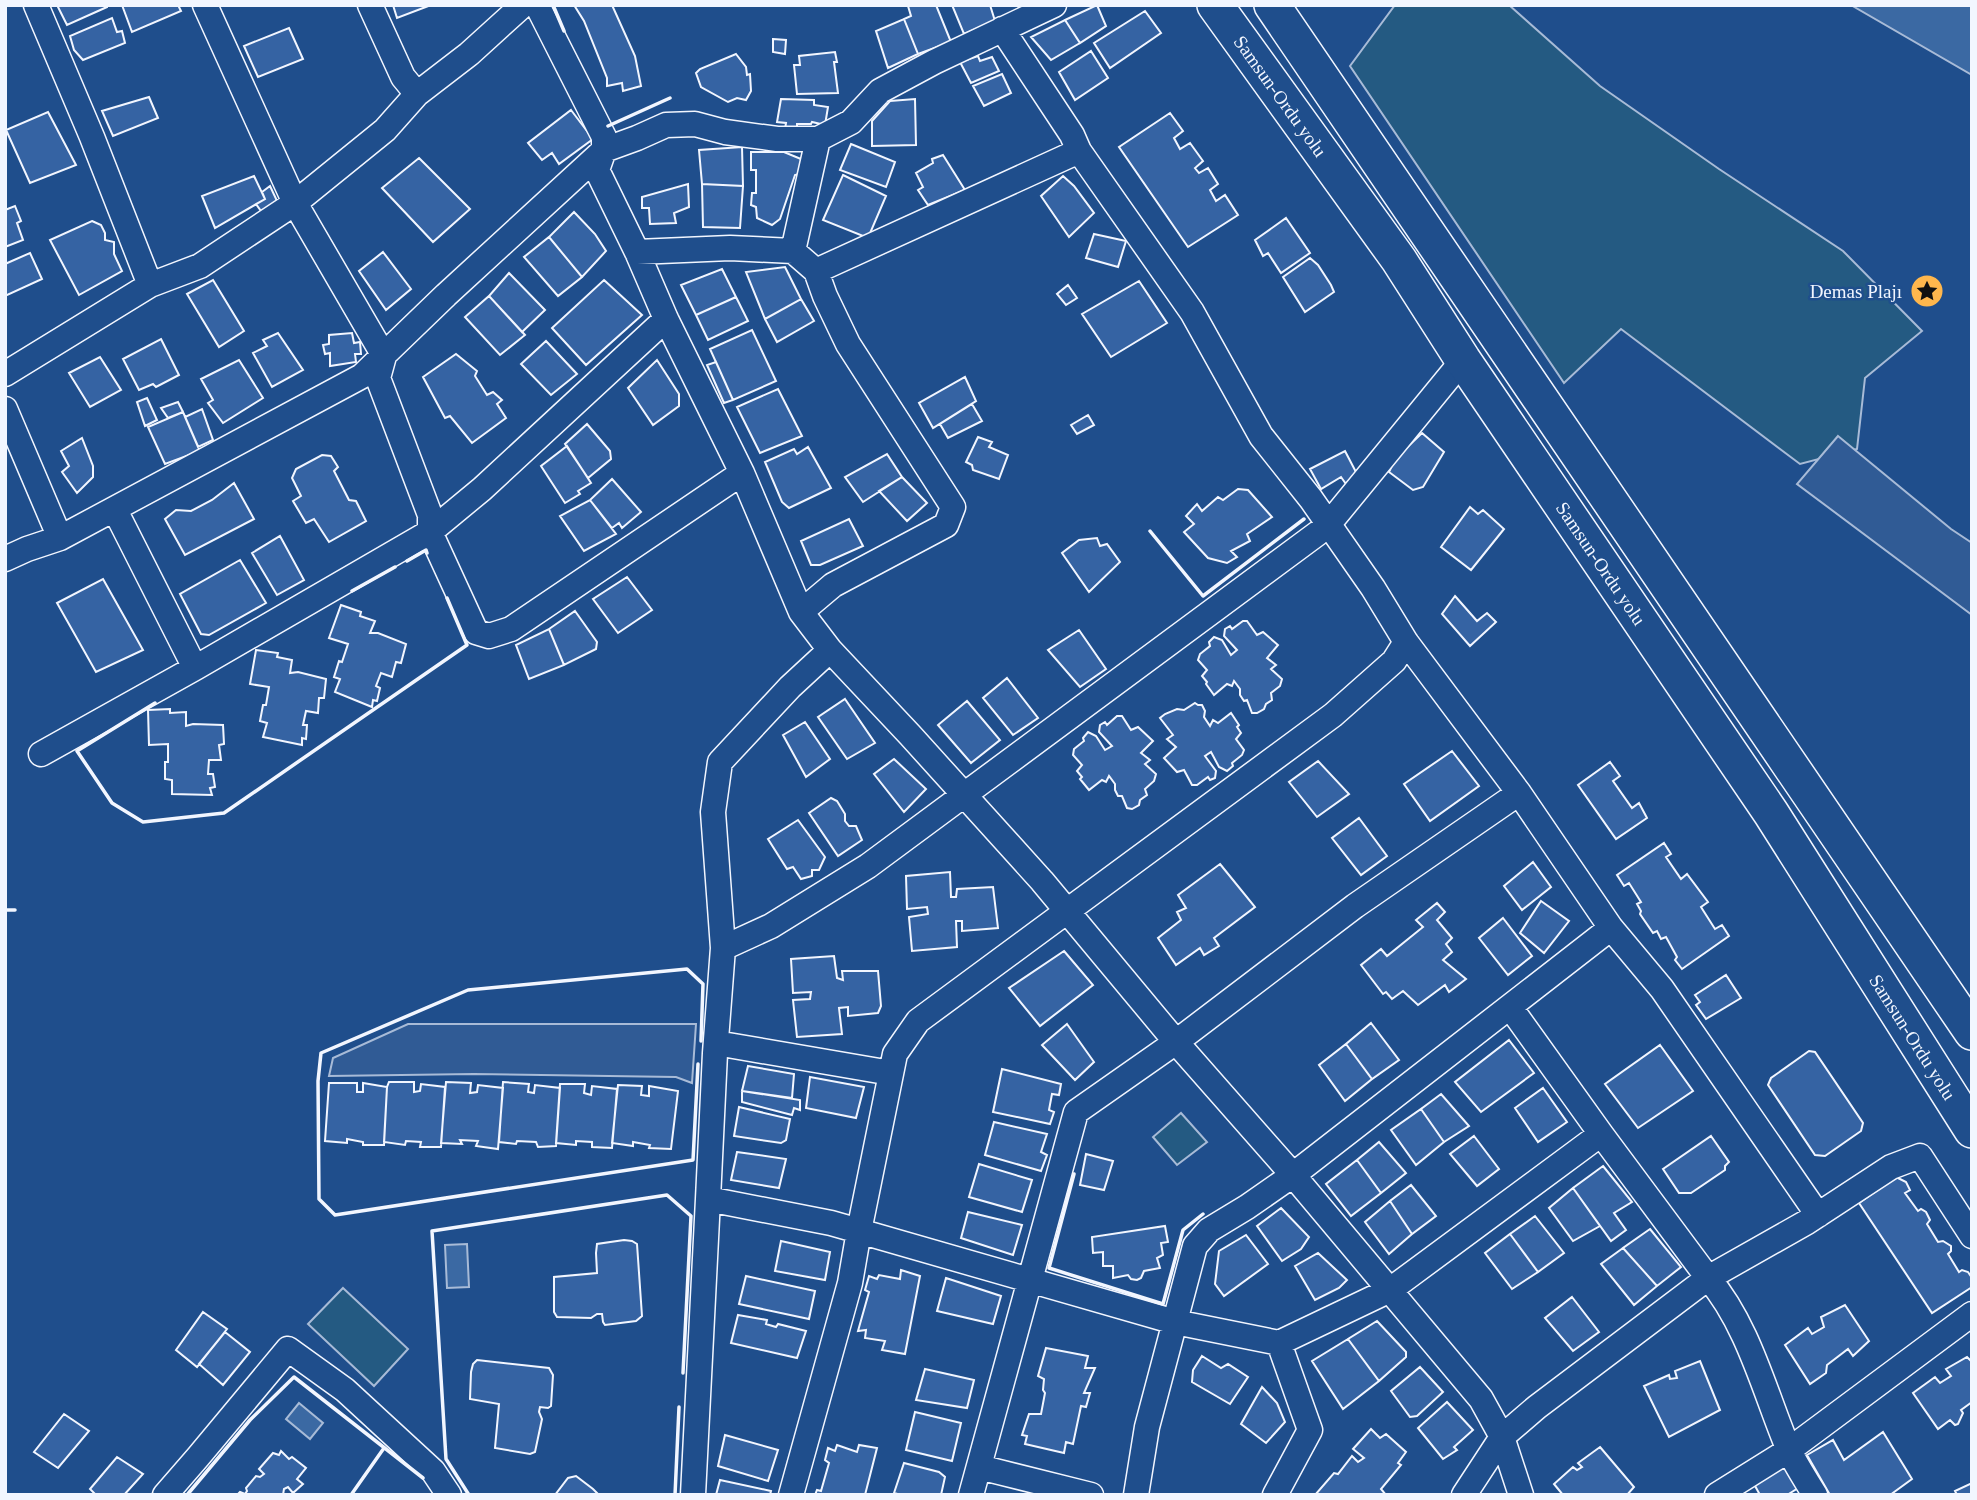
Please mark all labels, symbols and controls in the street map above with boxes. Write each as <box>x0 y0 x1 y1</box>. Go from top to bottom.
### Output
street label: Samsun-Ordu yolu <box>1229 32 1331 161</box>
place icon: Demas Plajı <box>1908 272 1946 310</box>
place label: Demas Plajı <box>1810 281 1902 302</box>
street label: Samsun-Ordu yolu <box>1552 498 1650 629</box>
street label: Samsun-Ordu yolu <box>1865 971 1960 1104</box>

